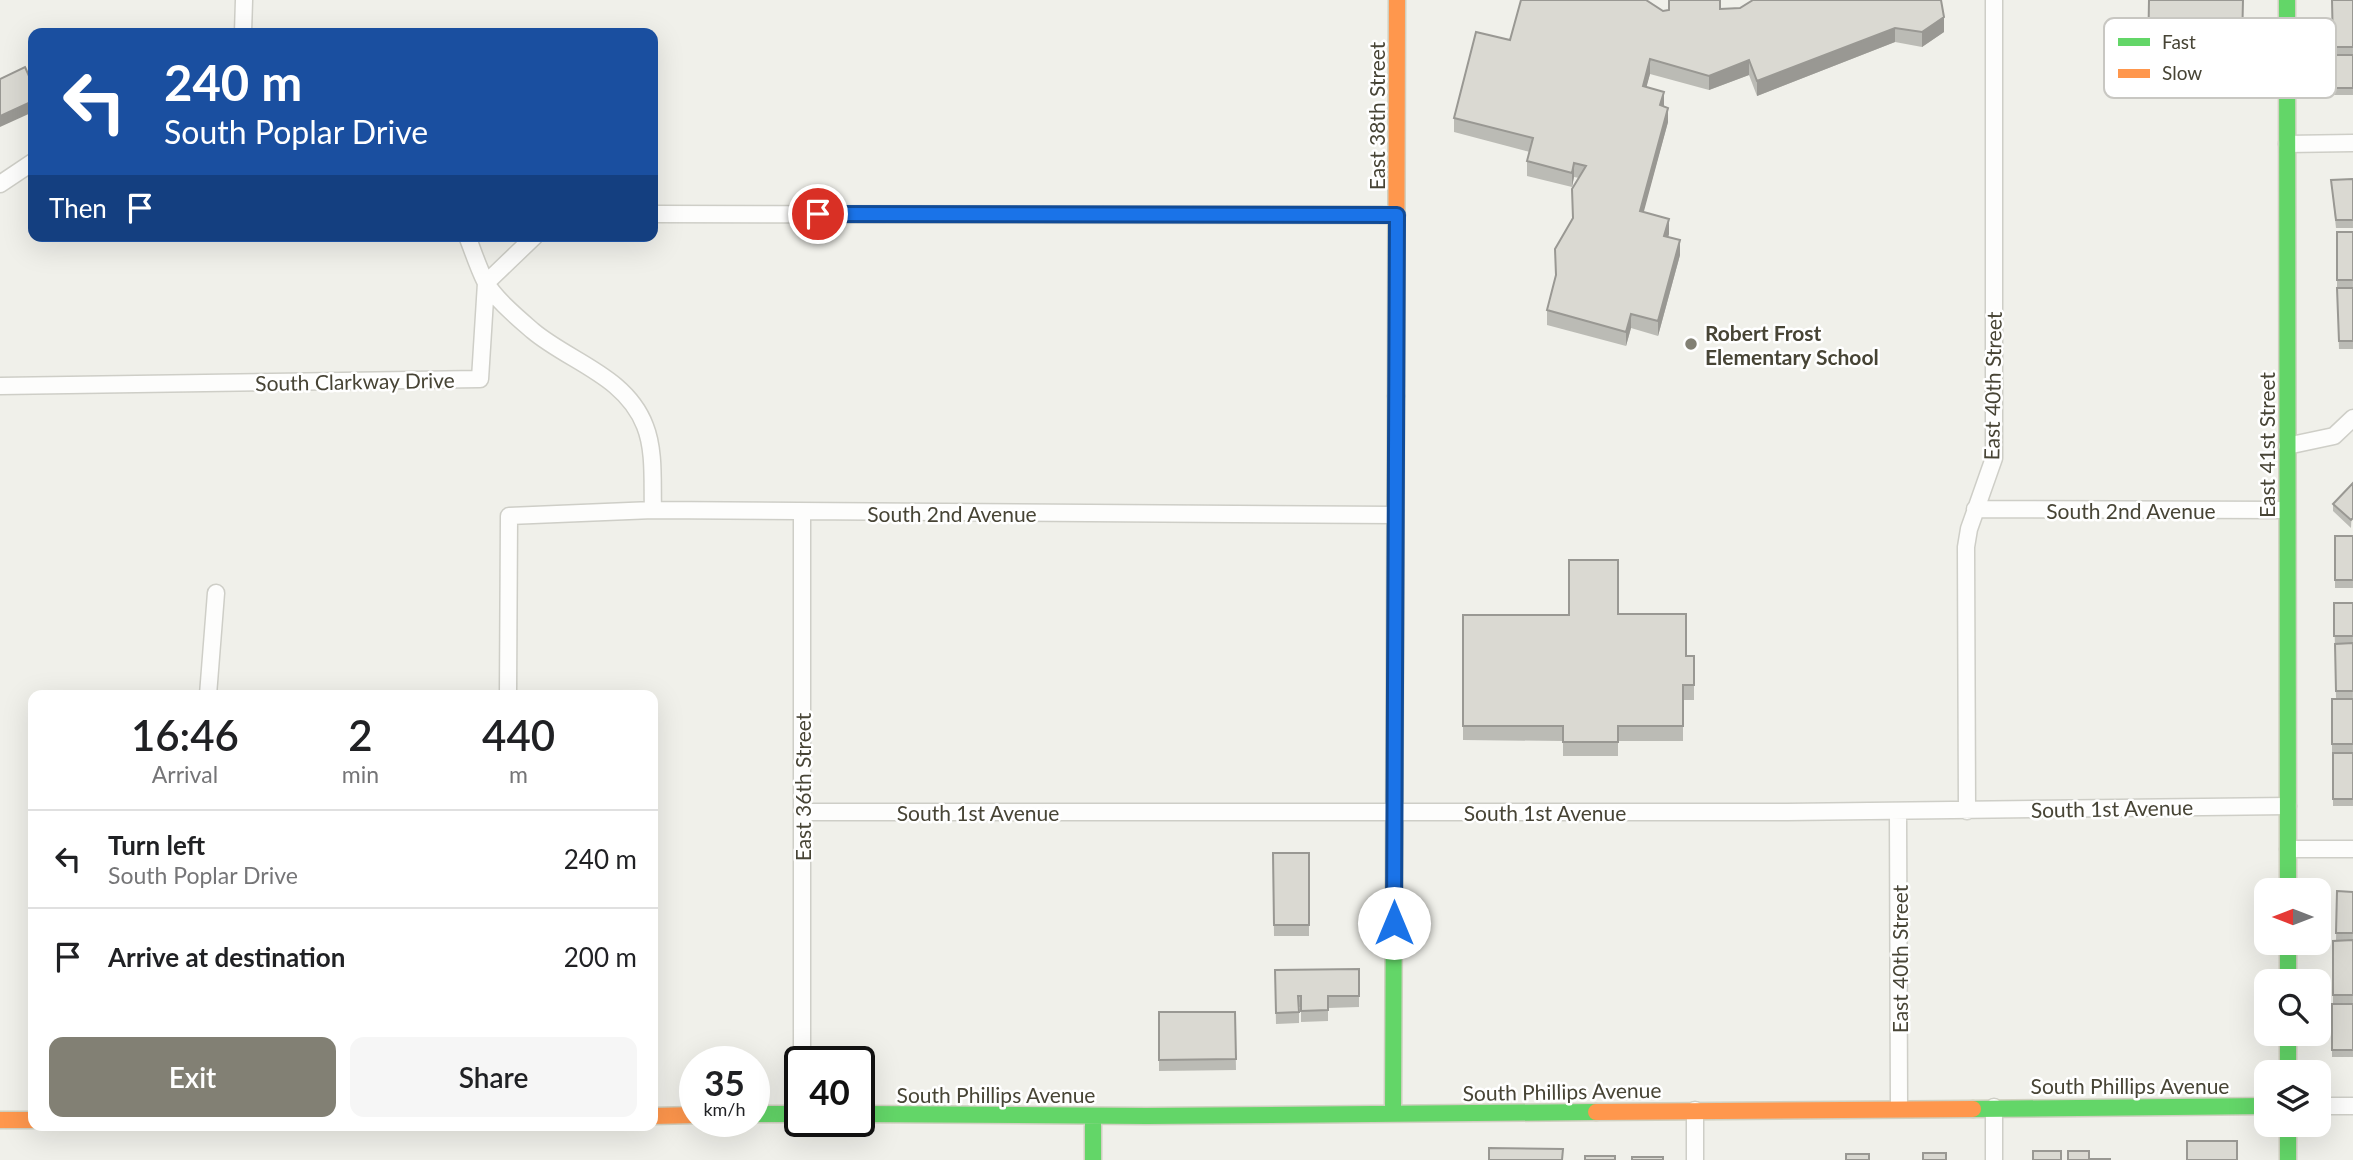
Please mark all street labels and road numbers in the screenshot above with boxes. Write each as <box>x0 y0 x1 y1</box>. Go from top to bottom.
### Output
street label: East 38th Street <box>1364 41 1389 190</box>
street label: East 40th Street <box>1978 311 2006 461</box>
street label: South Clarkway Drive <box>255 367 455 395</box>
street label: East 41st Street <box>2254 371 2279 518</box>
street label: South 2nd Avenue <box>2046 498 2216 523</box>
street label: South 2nd Avenue <box>867 501 1037 526</box>
street label: East 36th Street <box>790 712 815 861</box>
street label: South 1st Avenue <box>2031 794 2193 822</box>
street label: South 1st Avenue <box>897 800 1059 825</box>
street label: South 1st Avenue <box>1464 800 1626 825</box>
street label: East 40th Street <box>1887 884 1912 1033</box>
street label: South Phillips Avenue <box>2031 1073 2229 1098</box>
street label: South Phillips Avenue <box>1462 1077 1662 1105</box>
street label: South Phillips Avenue <box>897 1082 1095 1107</box>

